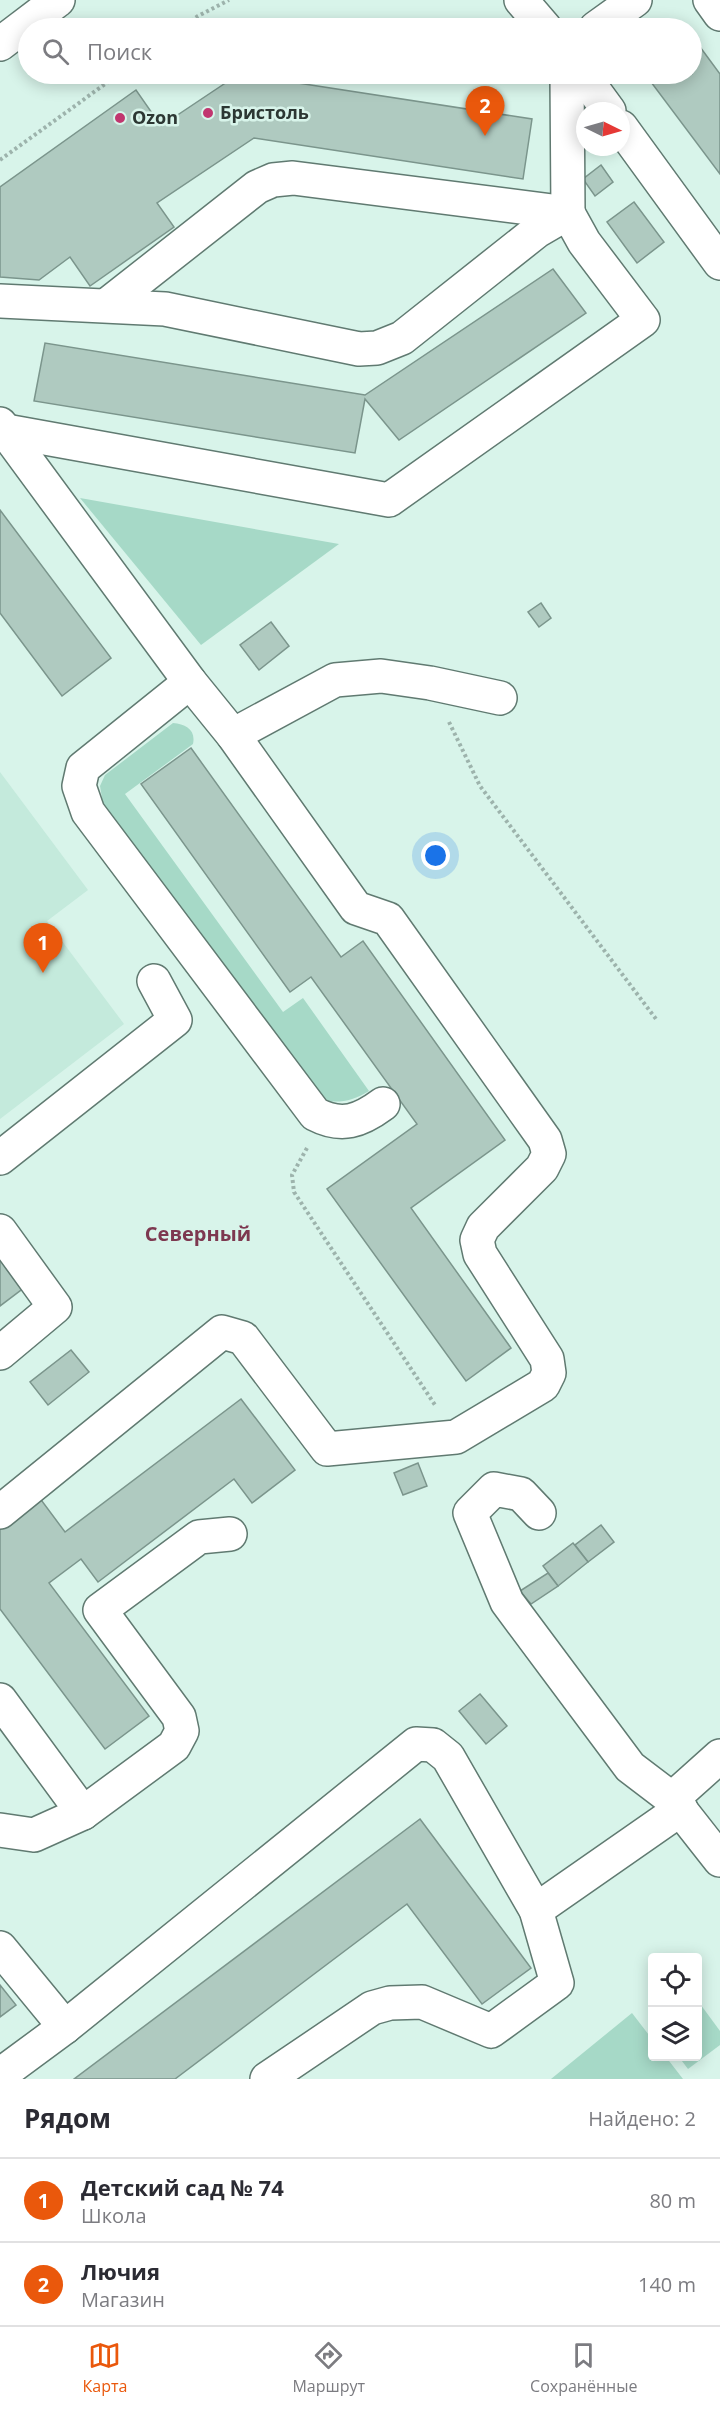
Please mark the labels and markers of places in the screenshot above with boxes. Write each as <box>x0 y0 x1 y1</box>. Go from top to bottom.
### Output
pin: 2 <box>466 86 504 136</box>
place label: Бристоль <box>220 100 309 124</box>
place label: Ozon <box>132 105 178 129</box>
marker: Бристоль <box>201 106 215 120</box>
marker: Ozon <box>113 111 127 125</box>
pin: 1 <box>24 924 63 973</box>

